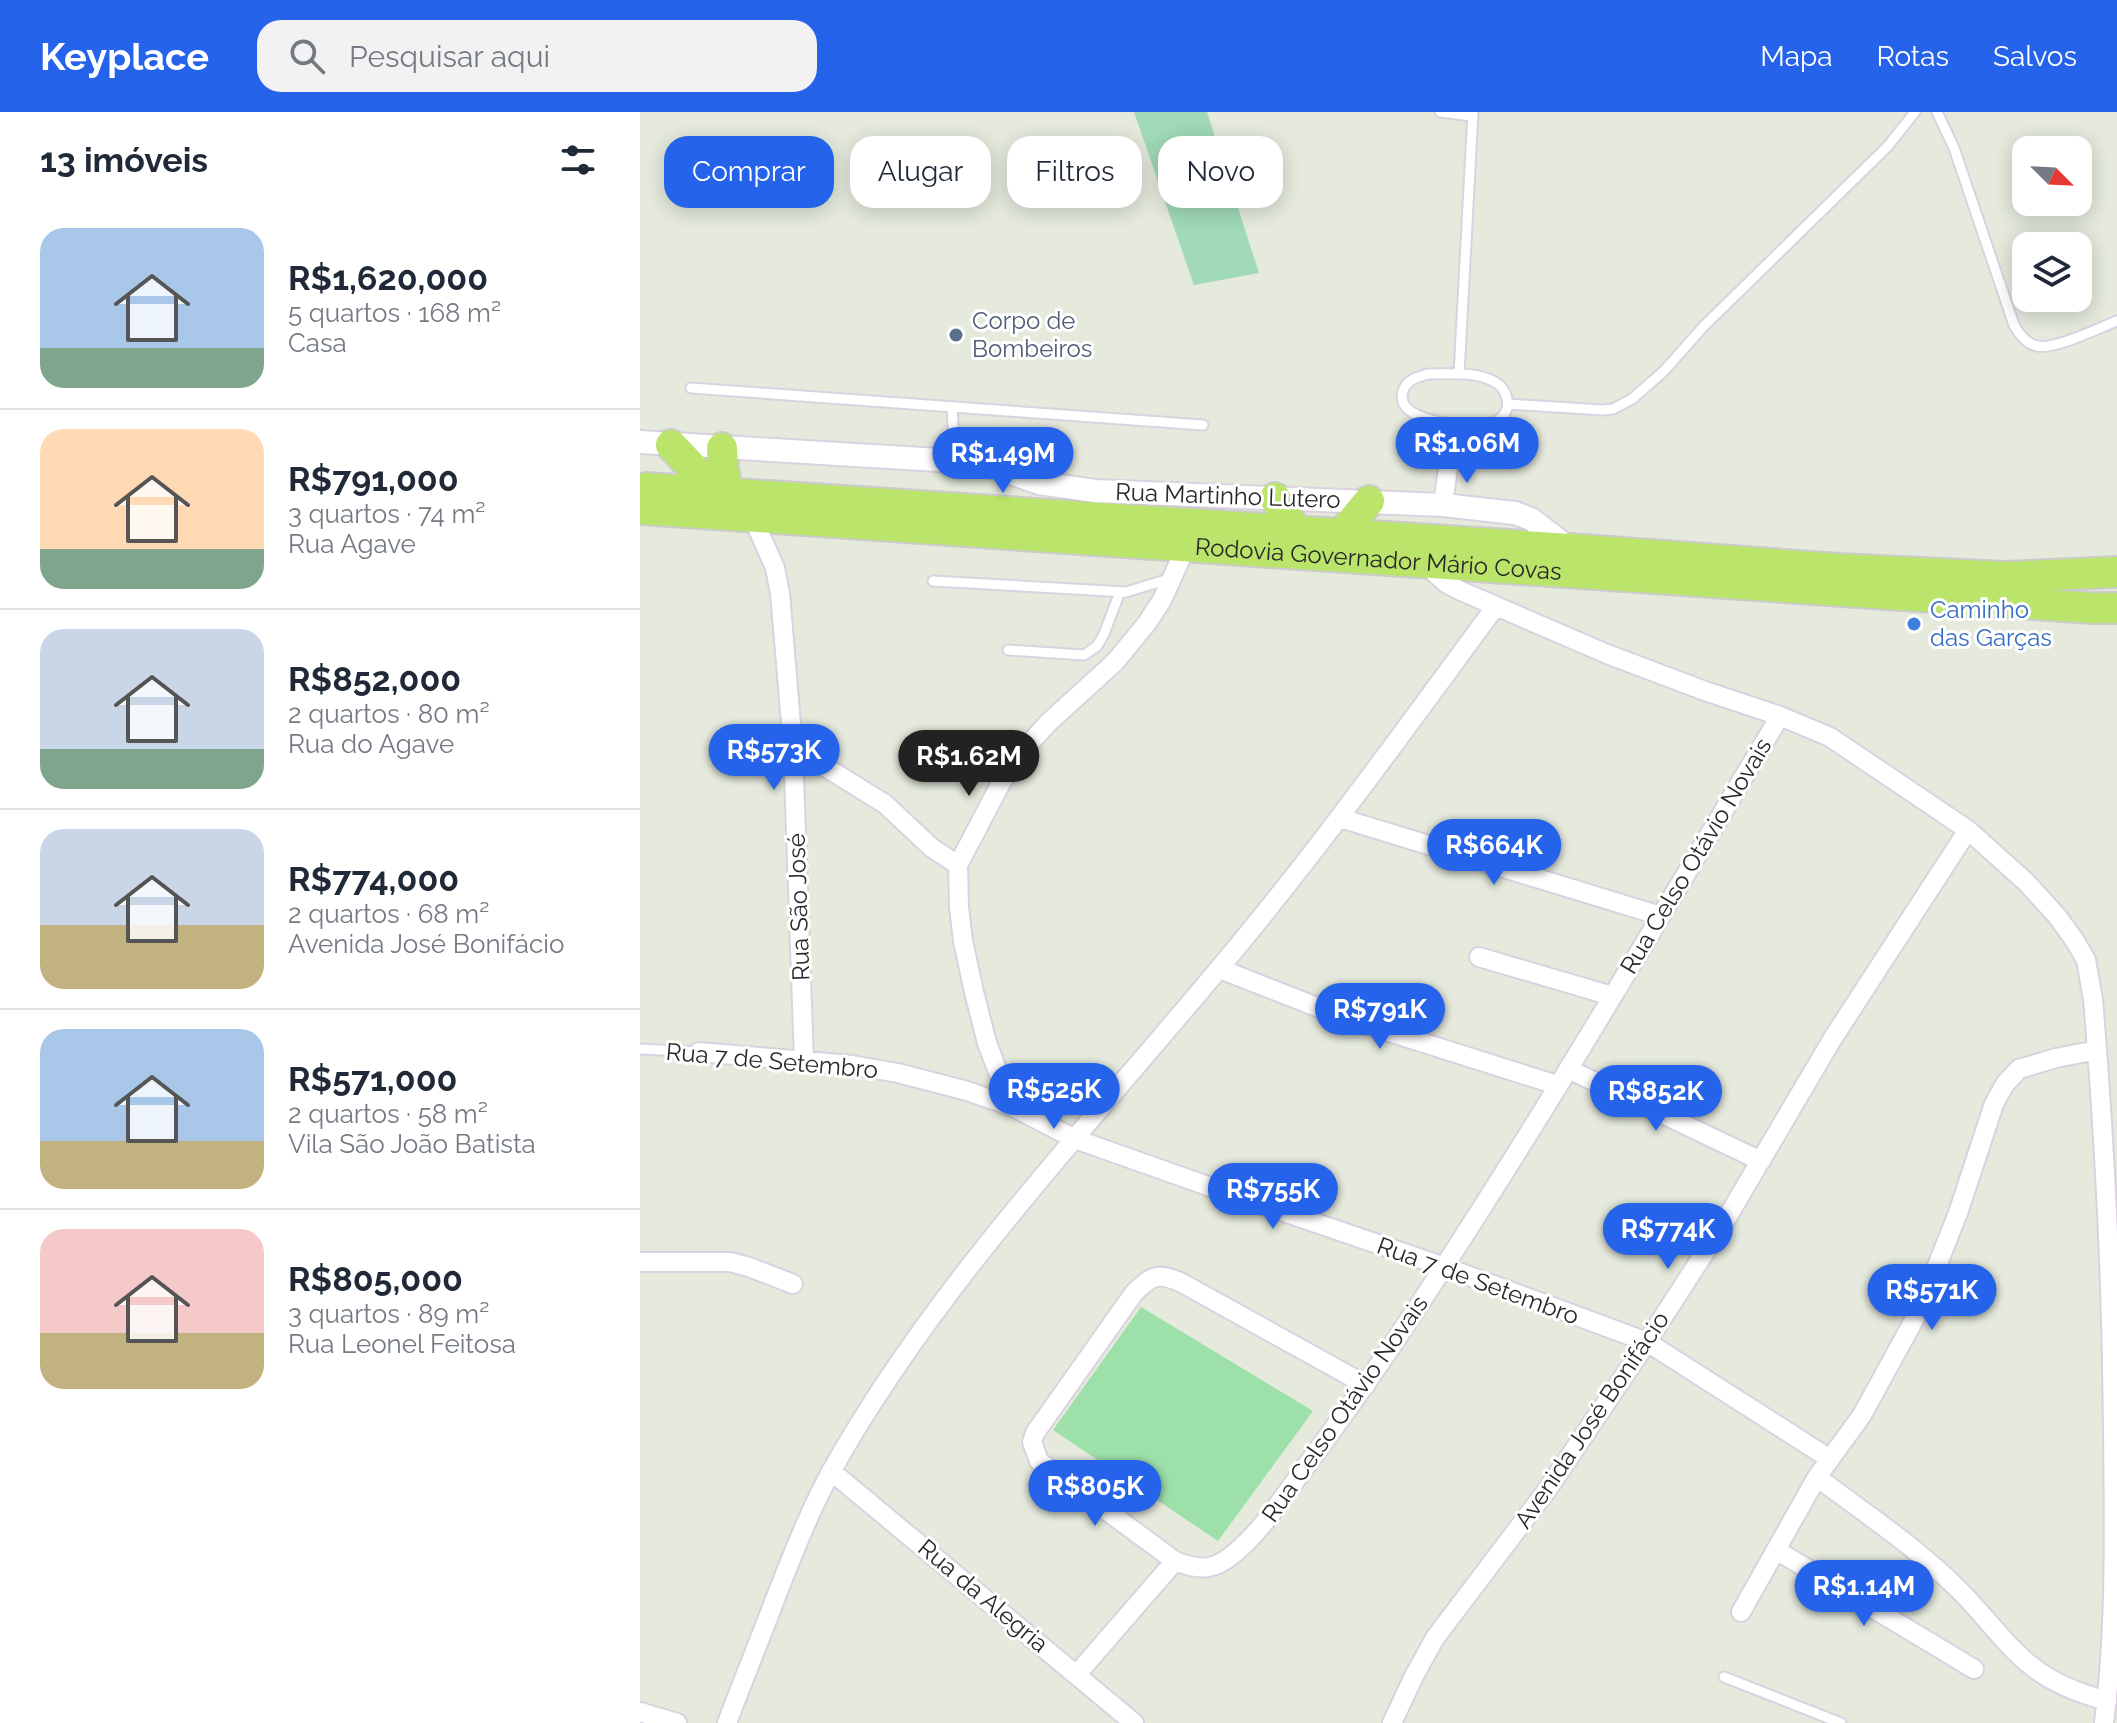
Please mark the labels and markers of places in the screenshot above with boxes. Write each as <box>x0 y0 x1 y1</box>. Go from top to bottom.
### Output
place label: Corpo de Bombeiros <box>972 306 1092 363</box>
marker: Corpo de Bombeiros <box>947 326 965 344</box>
pin: R$1.06M <box>1393 417 1541 485</box>
pin: R$1.49M <box>929 427 1077 495</box>
place label: Caminho das Garças <box>1930 595 2052 652</box>
marker: Caminho das Garças <box>1905 615 1923 633</box>
pin: R$573K <box>709 724 839 792</box>
pin: R$1.62M <box>895 730 1043 798</box>
pin: R$664K <box>1429 819 1559 887</box>
pin: R$791K <box>1315 983 1445 1051</box>
pin: R$525K <box>989 1063 1119 1131</box>
pin: R$852K <box>1591 1065 1721 1133</box>
pin: R$755K <box>1208 1163 1338 1231</box>
pin: R$774K <box>1603 1203 1733 1271</box>
pin: R$571K <box>1867 1264 1997 1332</box>
pin: R$805K <box>1030 1460 1160 1528</box>
pin: R$1.14M <box>1790 1560 1938 1628</box>

